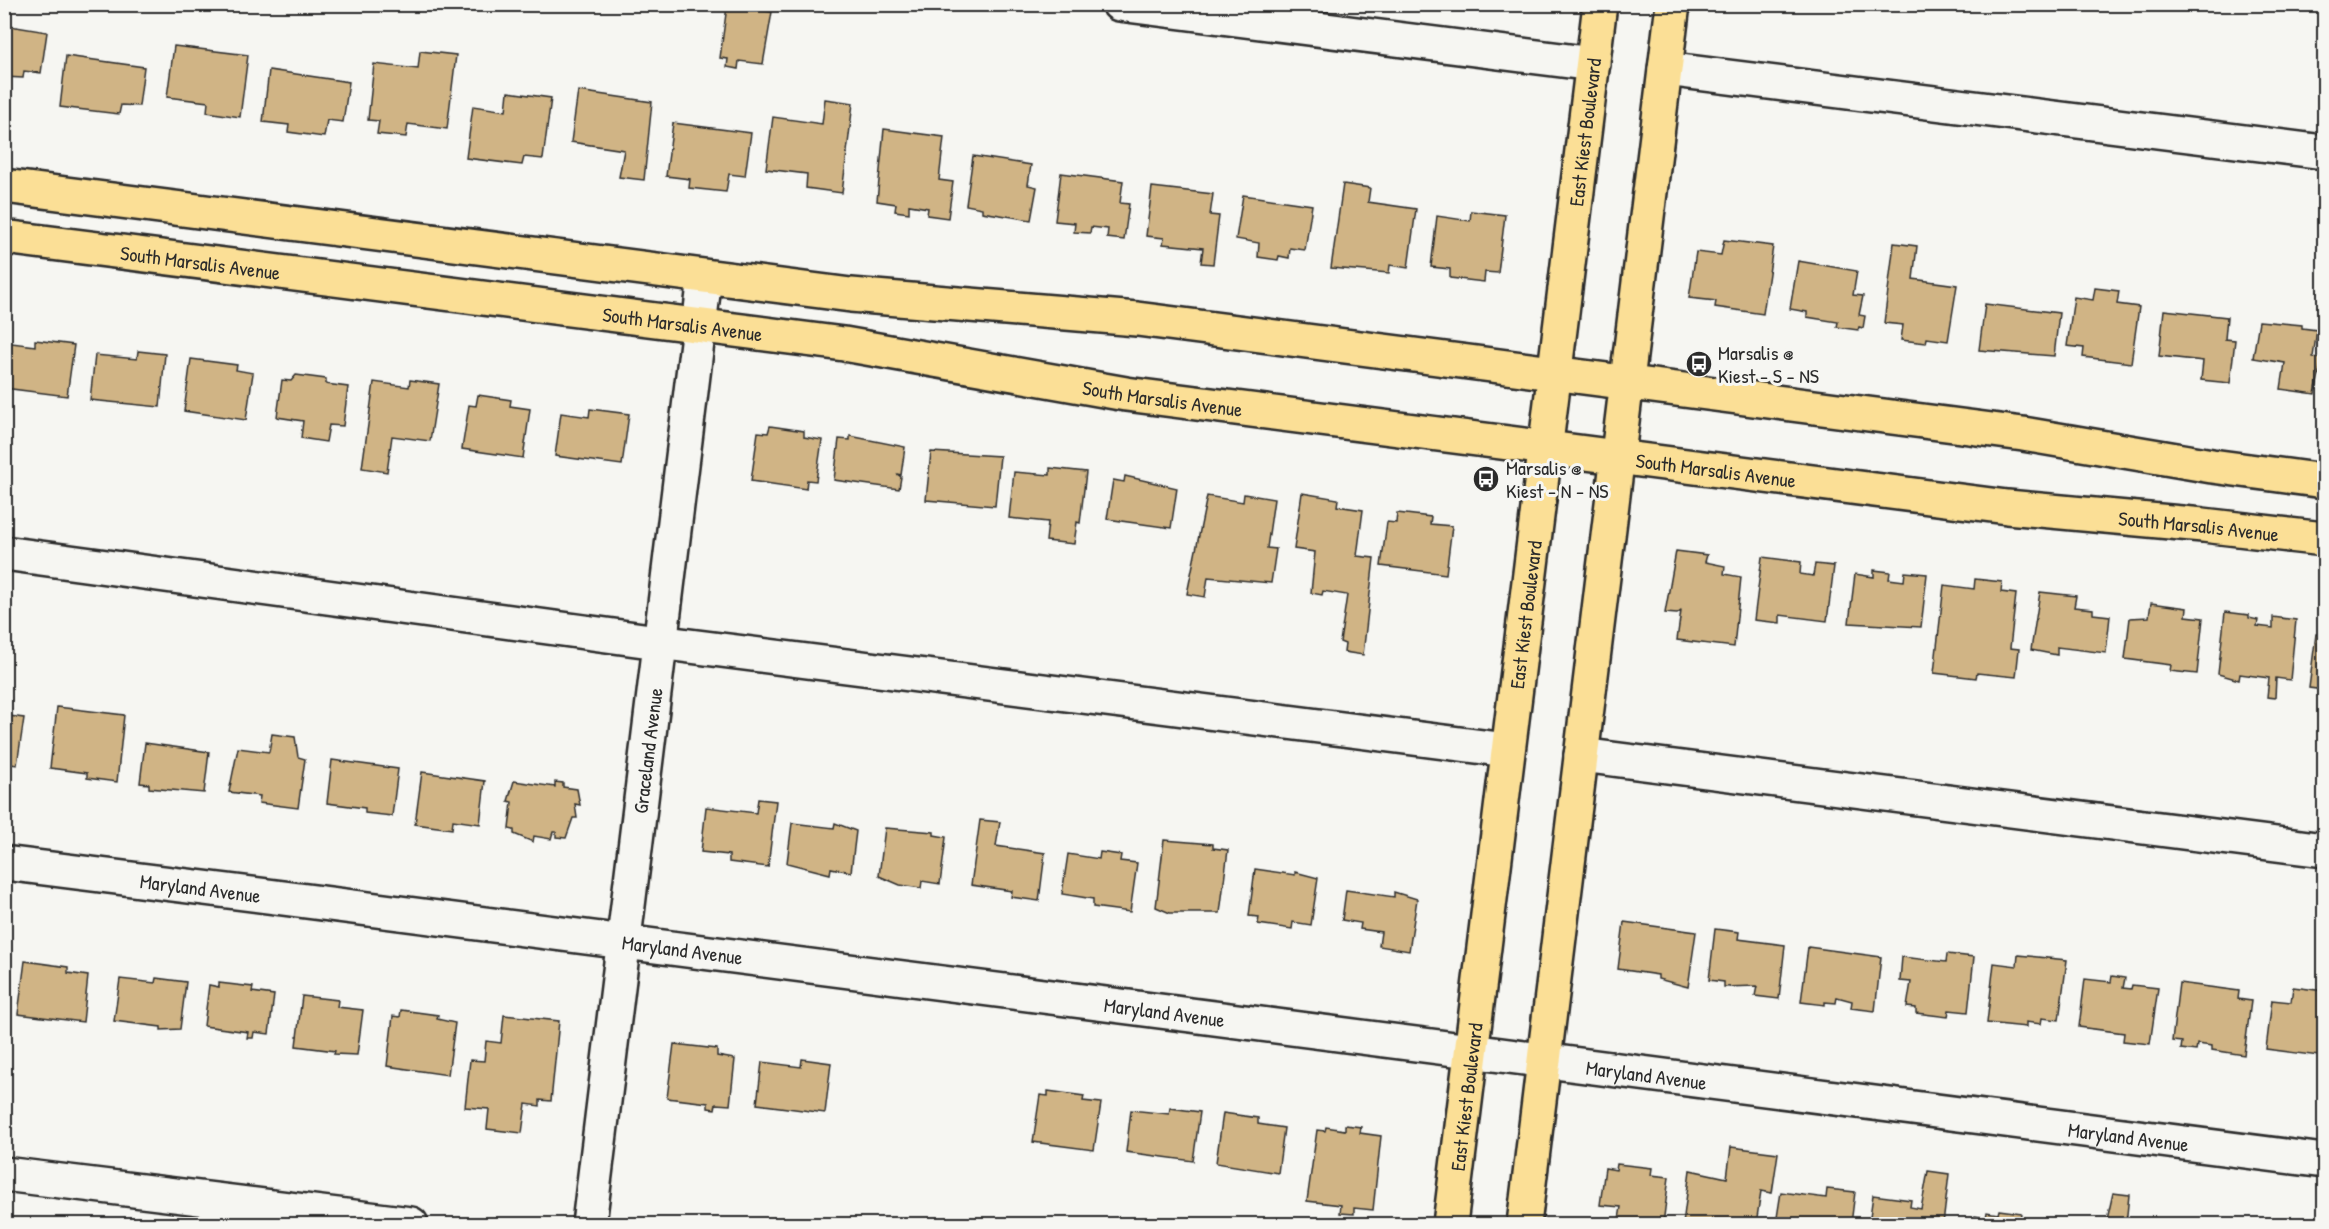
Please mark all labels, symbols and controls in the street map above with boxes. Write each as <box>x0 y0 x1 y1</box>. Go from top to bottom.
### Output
street label: East Kiest Boulevard <box>1562 57 1607 208</box>
street label: South Marsalis Avenue <box>119 238 282 286</box>
street label: South Marsalis Avenue <box>601 300 764 347</box>
place label: Marsalis @ Kiest - S - NS <box>1718 339 1819 389</box>
bus stop icon: Marsalis @ Kiest - S - NS <box>1684 349 1714 379</box>
street label: South Marsalis Avenue <box>1081 373 1244 422</box>
street label: South Marsalis Avenue <box>1634 446 1798 493</box>
place label: Marsalis @ Kiest - N - NS <box>1506 454 1609 504</box>
bus stop icon: Marsalis @ Kiest - N - NS <box>1471 464 1501 494</box>
street label: South Marsalis Avenue <box>2117 504 2280 547</box>
street label: East Kiest Boulevard <box>1502 539 1547 690</box>
street label: Graceland Avenue <box>626 686 668 815</box>
street label: Maryland Avenue <box>139 867 262 909</box>
street label: Maryland Avenue <box>621 928 744 970</box>
street label: Maryland Avenue <box>1103 990 1226 1033</box>
street label: East Kiest Boulevard <box>1443 1021 1488 1172</box>
street label: Maryland Avenue <box>1585 1053 1708 1096</box>
street label: Maryland Avenue <box>2067 1115 2190 1157</box>

